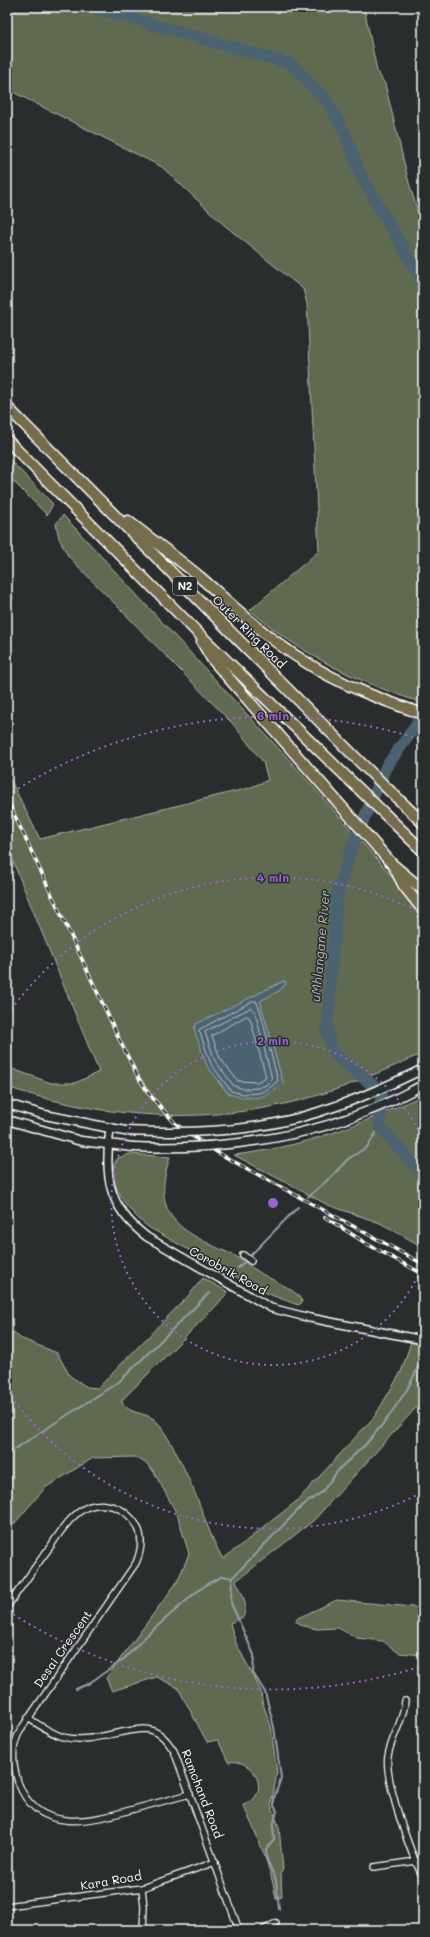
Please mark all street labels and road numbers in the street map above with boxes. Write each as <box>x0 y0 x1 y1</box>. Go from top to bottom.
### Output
road number: N2 <box>173 577 197 595</box>
street label: Outer Ring Road <box>210 591 290 672</box>
street label: Corobrik Road <box>187 1242 270 1298</box>
street label: Desai Crescent <box>30 1607 95 1690</box>
street label: Ramchand Road <box>179 1747 227 1841</box>
street label: Kara Road <box>79 1867 143 1893</box>

